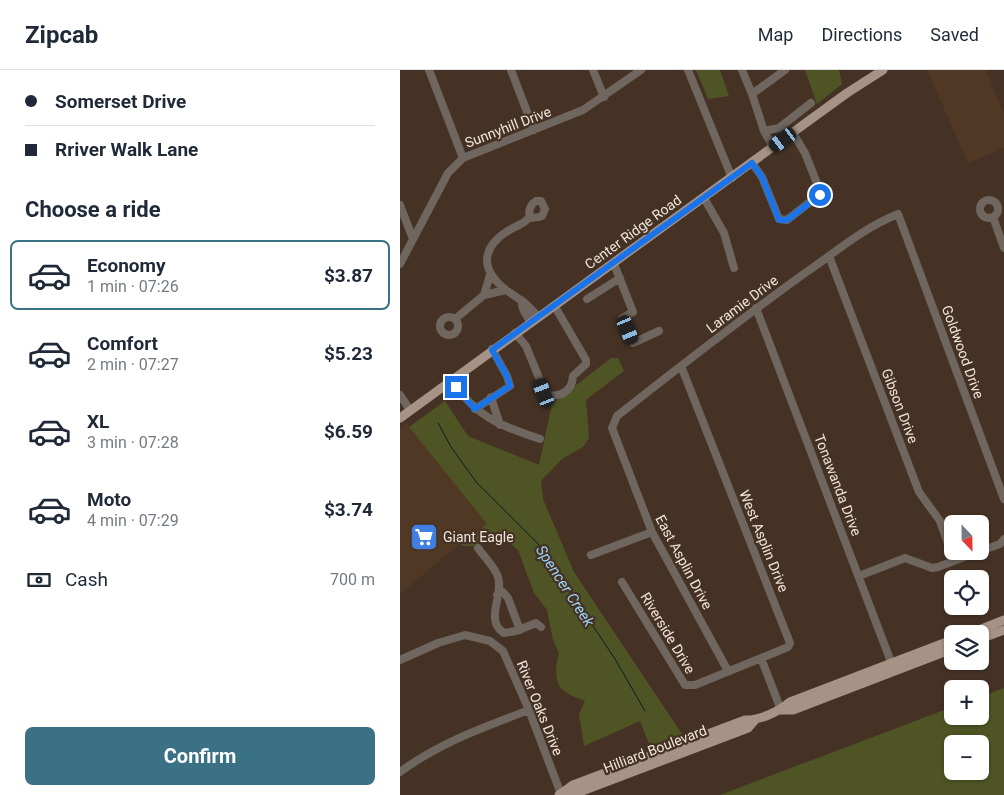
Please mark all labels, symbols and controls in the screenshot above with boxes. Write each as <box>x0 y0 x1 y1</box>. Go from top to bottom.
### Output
text: Zipcab <box>25 21 98 49</box>
text: Map <box>758 24 793 45</box>
text: Directions <box>821 24 902 45</box>
text: Saved <box>930 24 979 45</box>
text: Somerset Drive <box>55 90 186 113</box>
street label: Sunnyhill Drive <box>463 103 553 151</box>
car <box>766 125 799 155</box>
text: Rriver Walk Lane <box>55 138 198 161</box>
route start <box>809 184 831 206</box>
street label: Center Ridge Road <box>582 192 684 272</box>
text: Choose a ride <box>25 197 161 222</box>
icon: car <box>27 253 72 298</box>
text: Economy <box>87 254 166 277</box>
text: $3.87 <box>324 264 373 287</box>
street label: Laramie Drive <box>703 272 781 336</box>
text: 1 min · 07:26 <box>87 277 179 296</box>
street label: Goldwood Drive <box>939 303 987 401</box>
car <box>615 313 640 347</box>
icon: car <box>27 331 72 376</box>
text: Comfort <box>87 332 158 355</box>
text: $5.23 <box>324 342 373 365</box>
text: 2 min · 07:27 <box>87 355 179 374</box>
street label: Gibson Drive <box>878 366 922 446</box>
route end <box>445 376 467 398</box>
car <box>531 376 556 410</box>
icon: car <box>27 409 72 454</box>
text: XL <box>87 410 109 433</box>
text: $6.59 <box>324 420 373 443</box>
street label: Tonawanda Drive <box>811 432 865 538</box>
text: 3 min · 07:28 <box>87 433 179 452</box>
icon: car <box>27 487 72 532</box>
text: Moto <box>87 488 131 511</box>
street label: West Asplin Drive <box>736 488 792 594</box>
text: $3.74 <box>324 498 373 521</box>
text: 4 min · 07:29 <box>87 511 179 530</box>
street label: East Asplin Drive <box>652 512 716 612</box>
north arrow <box>944 515 989 560</box>
map controls <box>944 515 989 780</box>
supermarket icon: Giant Eagle <box>409 522 439 552</box>
place label: Giant Eagle <box>443 529 514 545</box>
water label: Spencer Creek <box>532 542 598 631</box>
icon: cash <box>25 566 53 594</box>
text: Cash <box>65 568 108 591</box>
text: 700 m <box>330 570 375 589</box>
button: locate <box>944 570 989 615</box>
street label: Riverside Drive <box>638 590 698 676</box>
button: layers <box>944 625 989 670</box>
street label: River Oaks Drive <box>514 658 566 758</box>
button: + <box>944 680 989 725</box>
street label: Hilliard Boulevard <box>601 722 709 776</box>
button: Confirm <box>25 727 375 785</box>
button: − <box>944 735 989 780</box>

